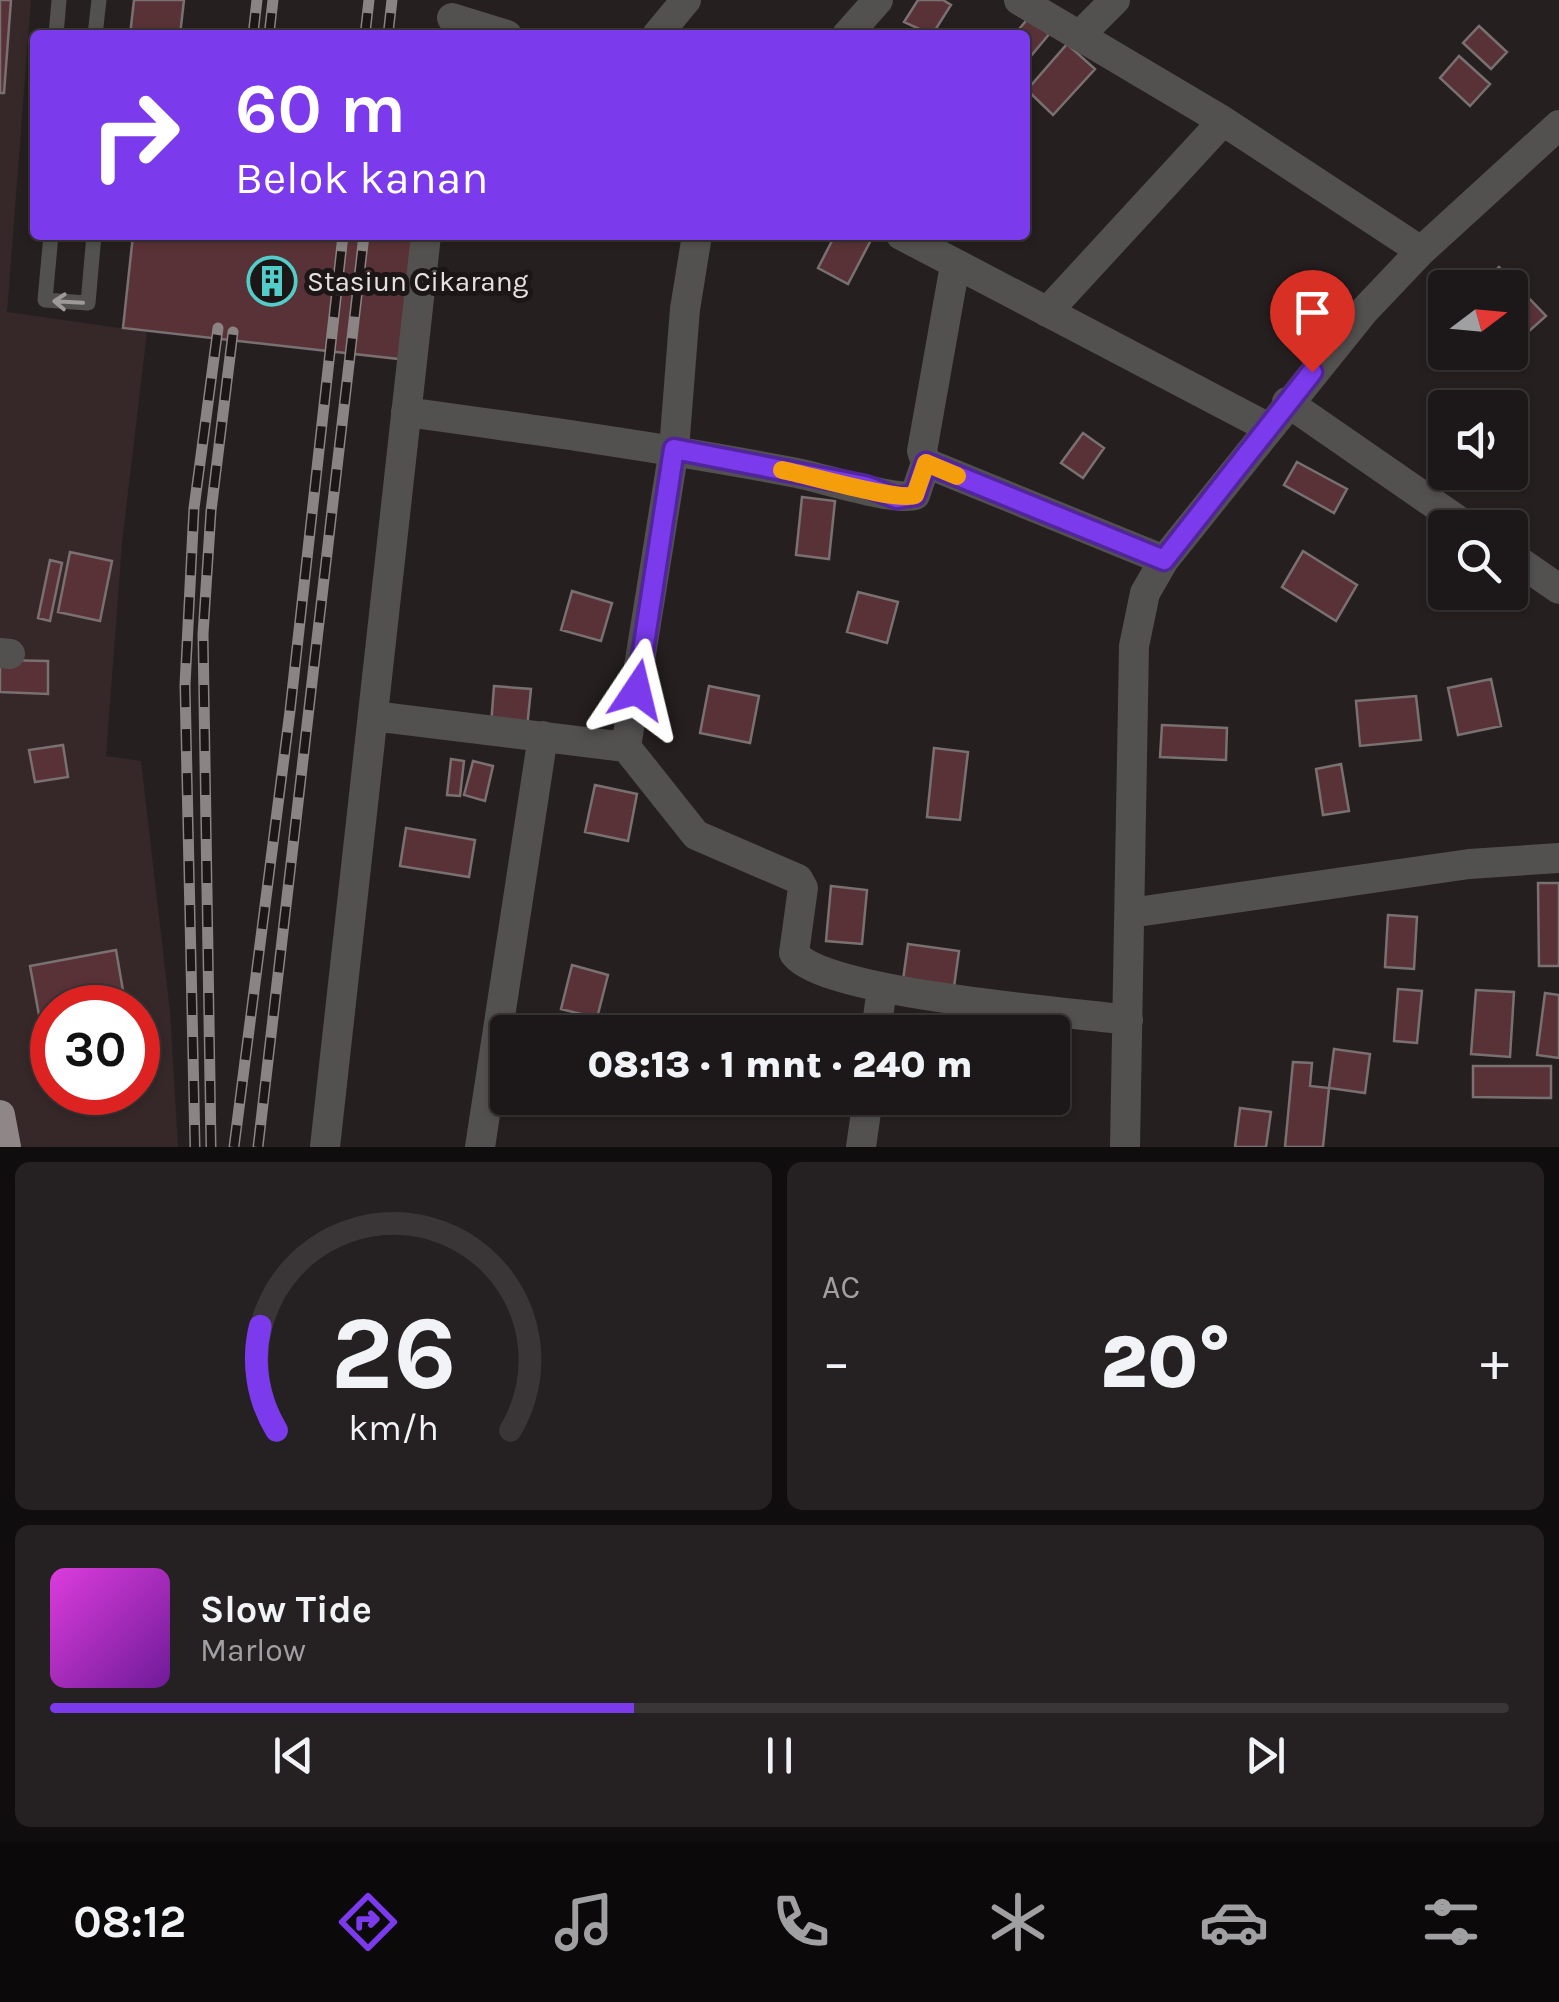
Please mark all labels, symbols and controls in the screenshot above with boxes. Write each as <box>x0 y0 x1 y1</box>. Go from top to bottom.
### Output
text: 60 m <box>235 68 406 150</box>
icon: right <box>70 70 200 200</box>
text: Belok kanan <box>235 152 489 204</box>
building icon: Stasiun Cikarang <box>246 255 298 307</box>
place label: Stasiun Cikarang <box>307 265 529 298</box>
pin <box>1270 270 1355 373</box>
north arrow <box>1428 270 1528 370</box>
map controls <box>1428 270 1528 610</box>
icon: arrive <box>1285 285 1340 340</box>
one-way arrow <box>52 292 84 311</box>
button: sound <box>1428 390 1528 490</box>
button: search <box>1428 510 1528 610</box>
position arrow <box>585 638 689 742</box>
speed limit sign: 30 <box>30 985 160 1115</box>
text: 08:13 · 1 mnt · 240 m <box>587 1042 973 1087</box>
text: AC <box>822 1269 860 1306</box>
text: 26 <box>330 1293 457 1414</box>
text: 20° <box>1100 1318 1231 1406</box>
text: − <box>822 1330 851 1394</box>
text: + <box>1480 1330 1509 1394</box>
text: km/h <box>348 1407 439 1449</box>
text: Slow Tide <box>200 1587 372 1632</box>
text: Marlow <box>200 1632 306 1669</box>
icon: previous <box>266 1728 321 1783</box>
icon: pause <box>752 1728 807 1783</box>
icon: next <box>1238 1728 1293 1783</box>
icon: directions <box>333 1887 403 1957</box>
icon: music <box>549 1887 619 1957</box>
icon: phone <box>766 1887 836 1957</box>
icon: climate <box>983 1887 1053 1957</box>
icon: car <box>1199 1887 1269 1957</box>
icon: filters <box>1416 1887 1486 1957</box>
text: 08:12 <box>73 1896 186 1948</box>

